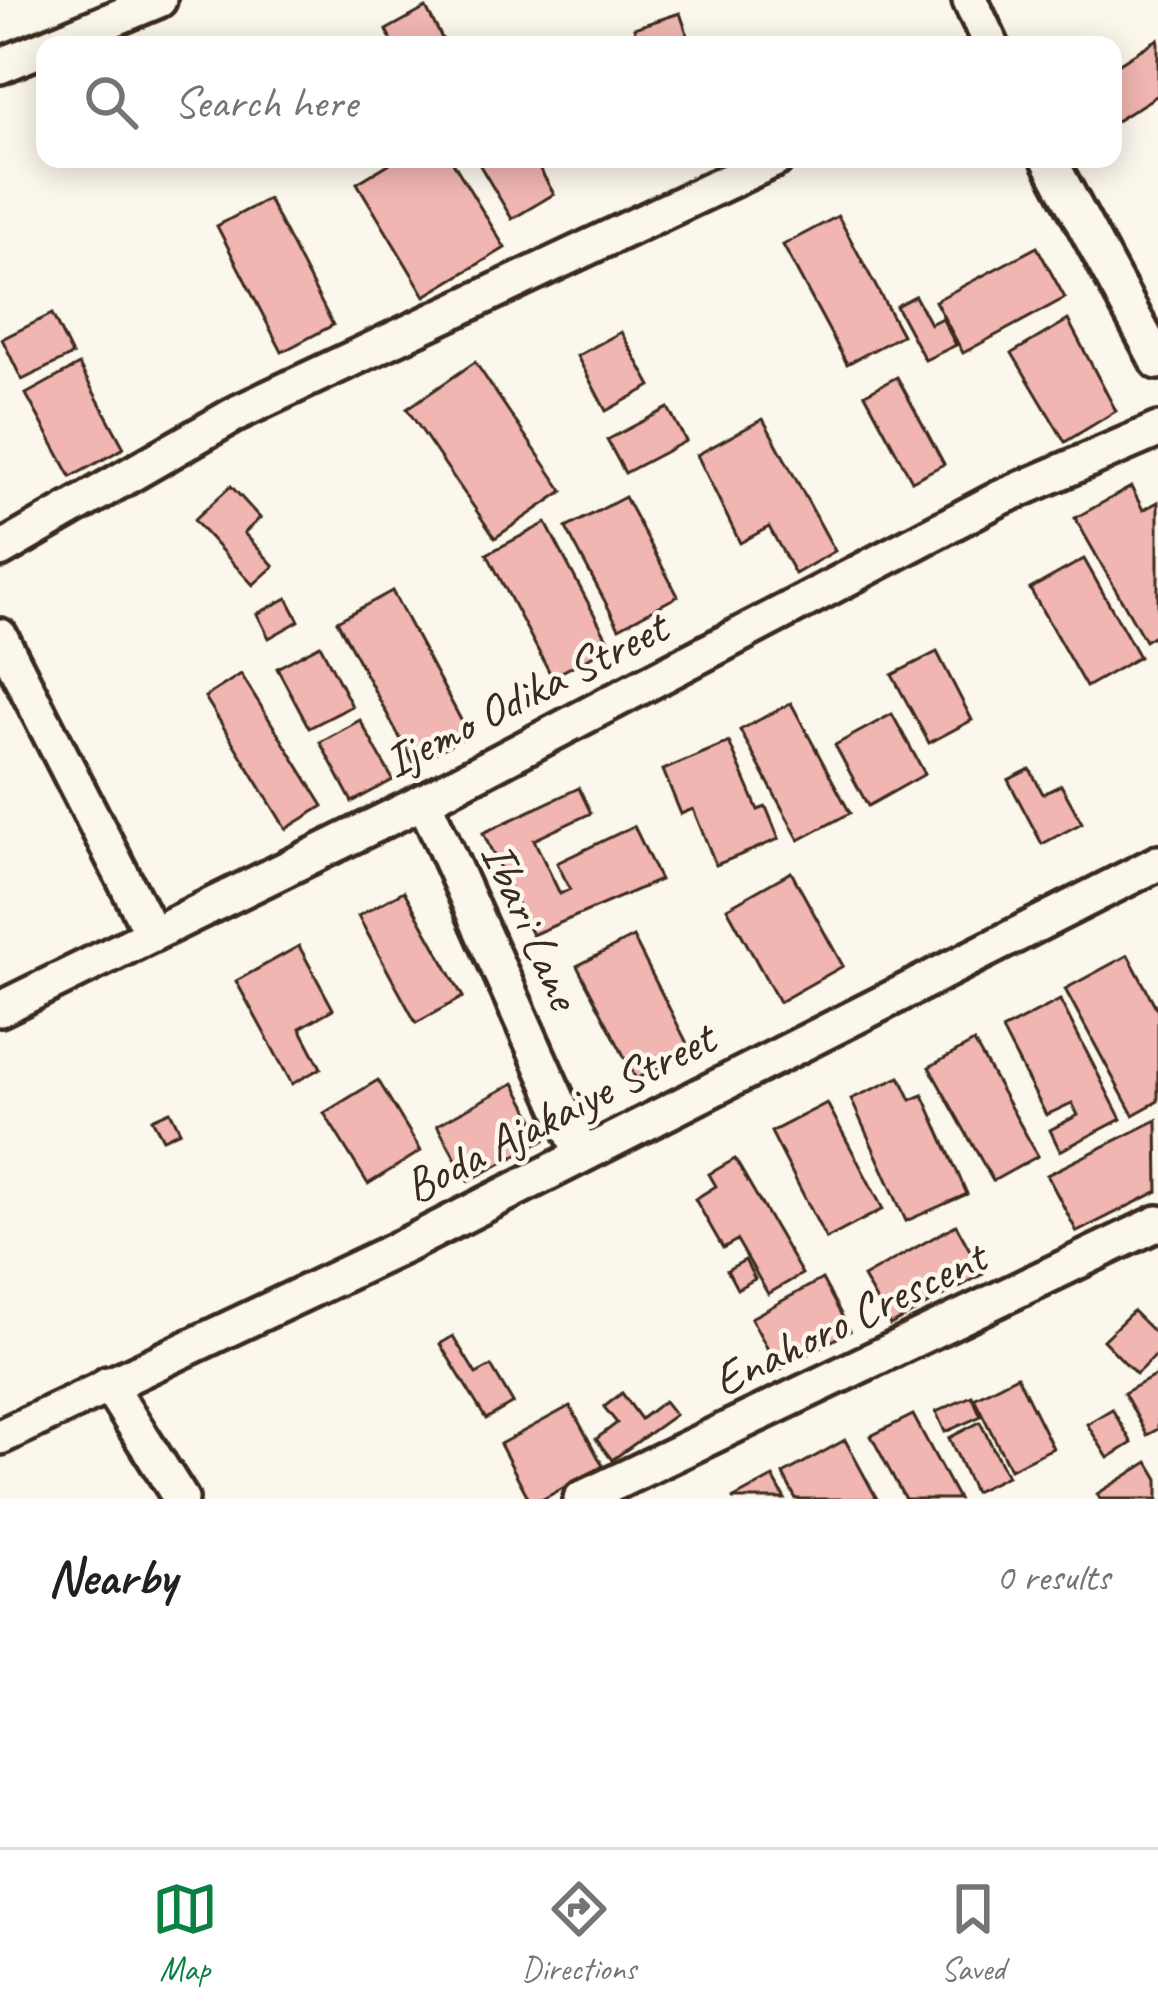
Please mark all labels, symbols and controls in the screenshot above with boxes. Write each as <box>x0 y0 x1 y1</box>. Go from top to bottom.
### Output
search box <box>36 36 1122 168</box>
icon: search <box>78 69 144 135</box>
text: Search here <box>174 74 357 131</box>
street label: Ijemo Odika Street <box>374 595 680 791</box>
street label: Ibari Lane <box>468 832 596 1021</box>
street label: Boda Ajakaiye Street <box>394 1006 728 1216</box>
street label: Enahoro Crescent <box>703 1224 999 1410</box>
text: Nearby <box>48 1545 176 1609</box>
text: 0 results <box>996 1553 1110 1602</box>
tab: Map <box>152 1876 218 1990</box>
tab: Directions <box>522 1876 636 1990</box>
tab: Saved <box>940 1876 1006 1990</box>

